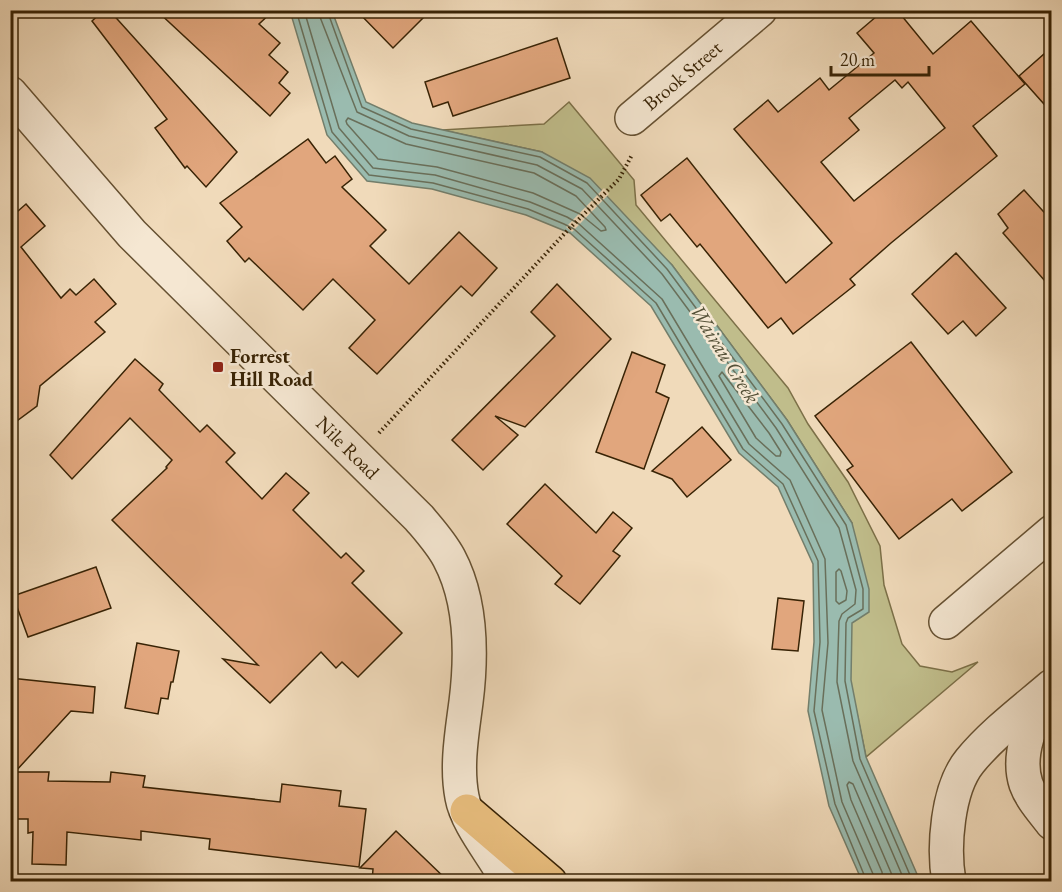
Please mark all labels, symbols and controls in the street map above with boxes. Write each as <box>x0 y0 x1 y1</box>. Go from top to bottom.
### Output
street label: Brook Street <box>638 34 728 116</box>
scale bar <box>831 39 928 77</box>
text: 20 m <box>840 48 875 71</box>
water label: Wairau Creek <box>684 299 767 409</box>
place label: Forrest Hill Road <box>230 343 313 392</box>
marker: Forrest Hill Road <box>211 360 225 374</box>
street label: Nile Road <box>310 410 386 485</box>

